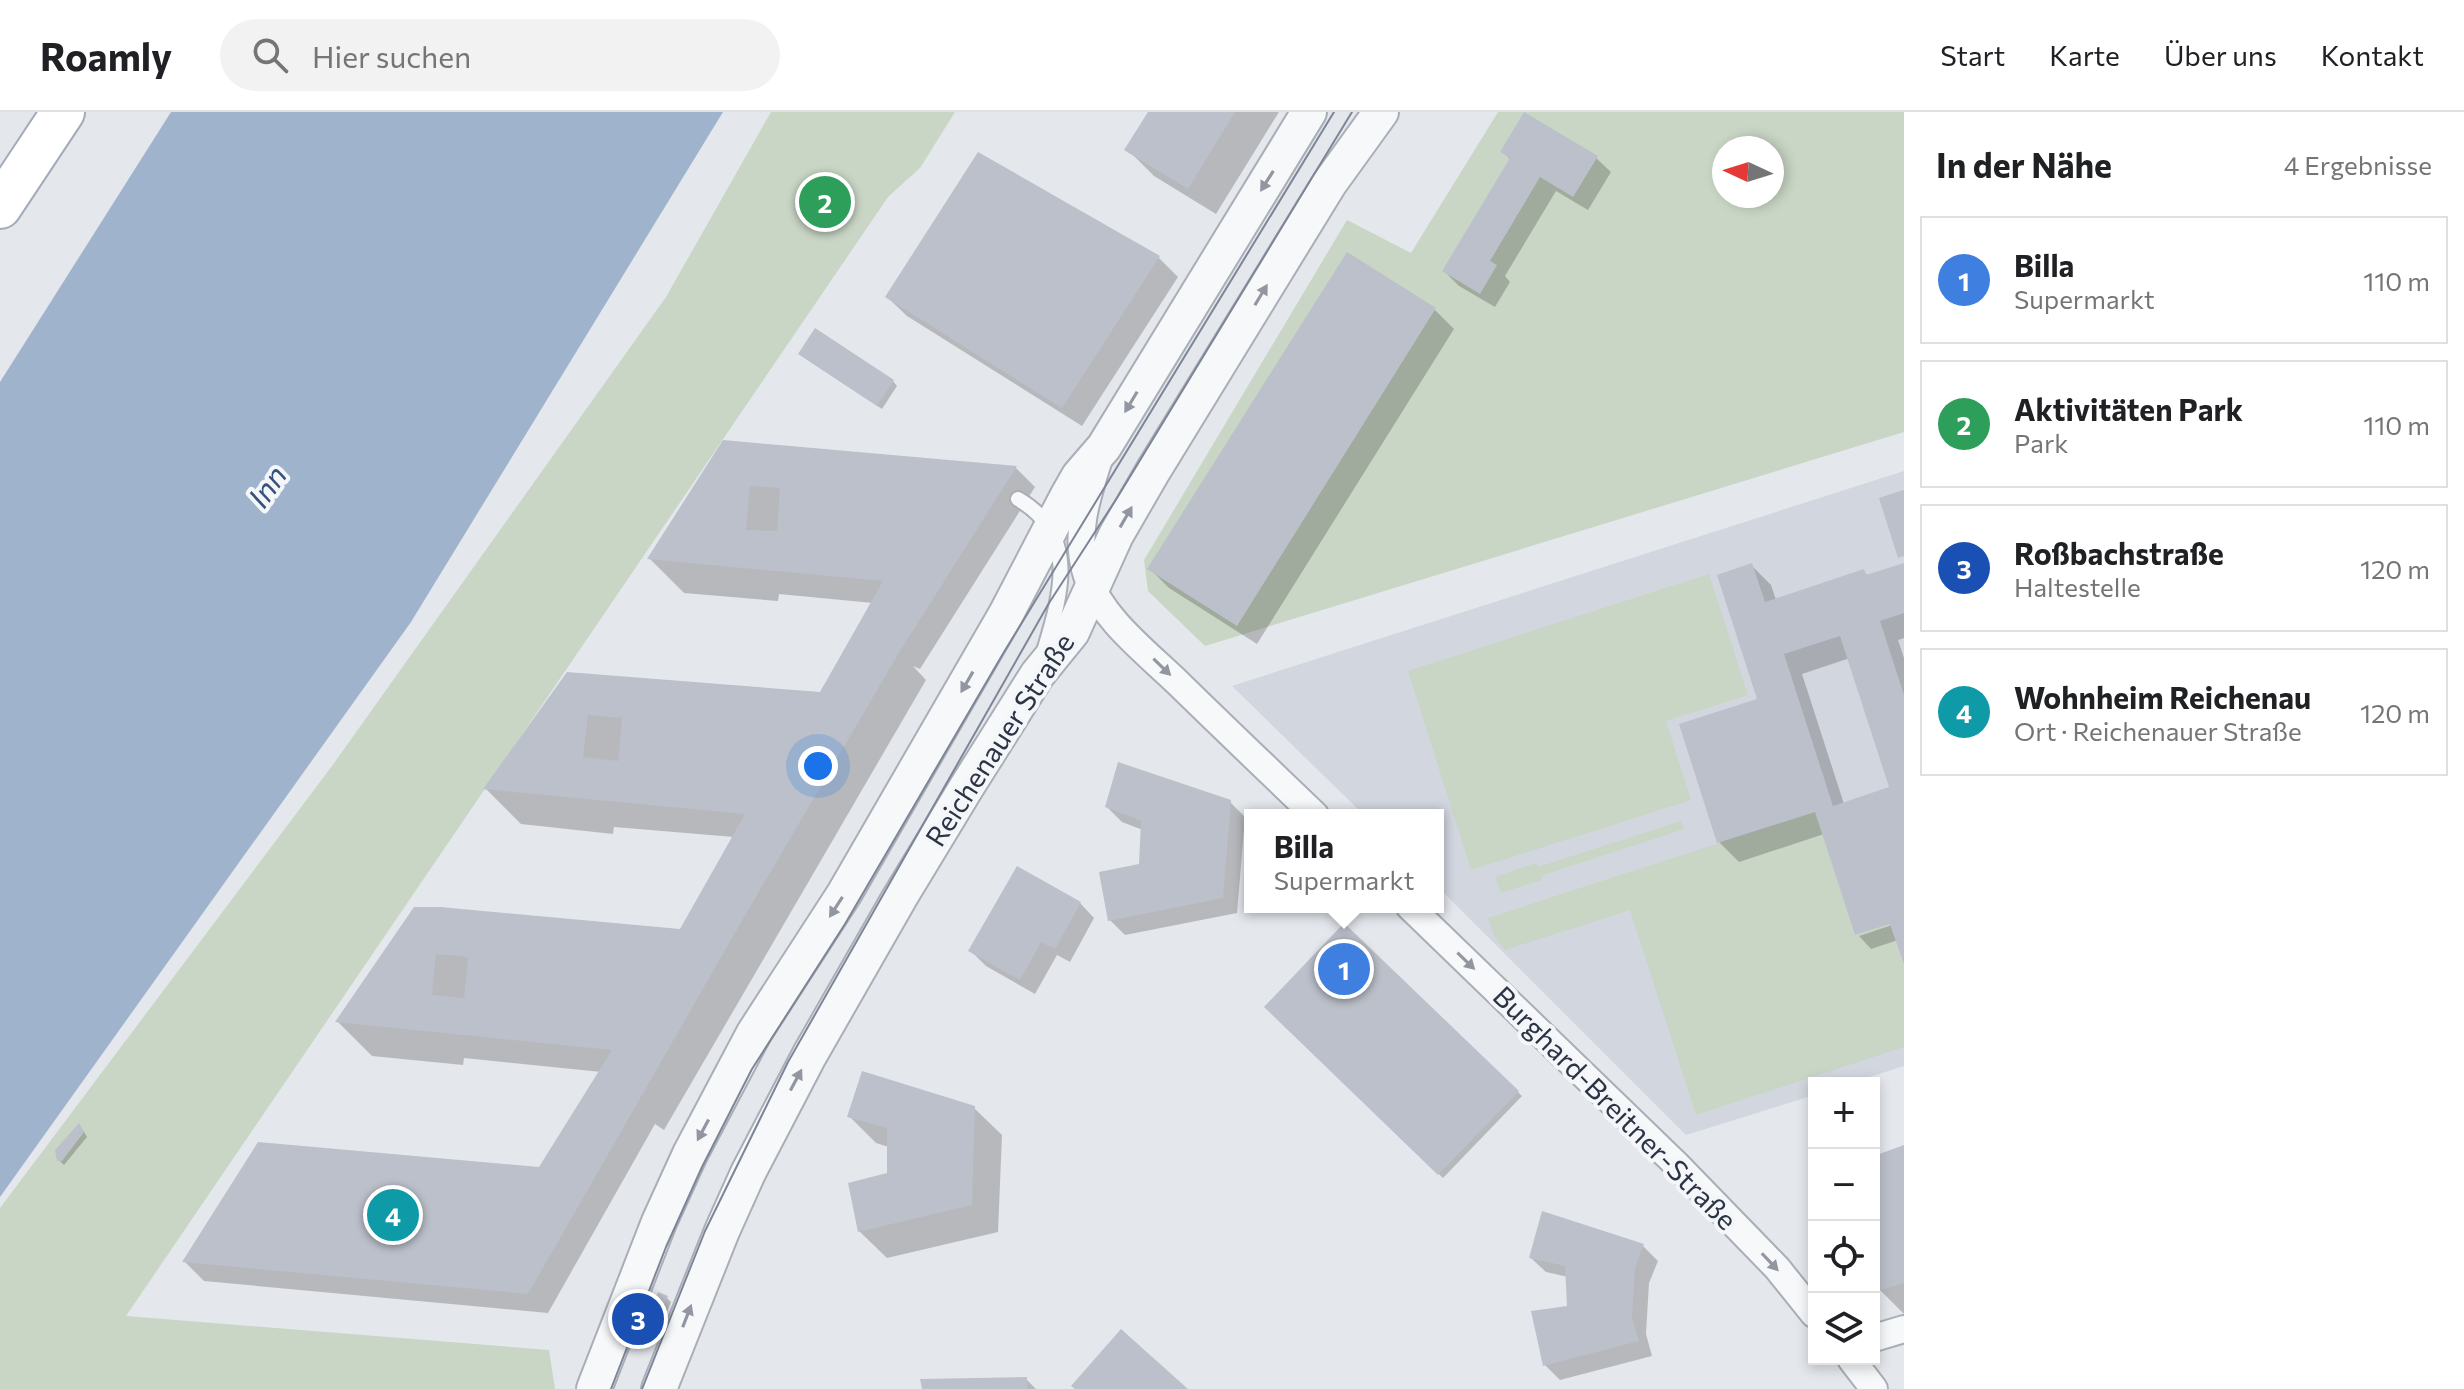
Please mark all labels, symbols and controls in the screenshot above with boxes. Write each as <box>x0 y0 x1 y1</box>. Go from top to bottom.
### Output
search box <box>220 19 780 91</box>
text: Roamly <box>40 32 172 79</box>
icon: search <box>248 33 292 77</box>
text: Hier suchen <box>312 37 471 74</box>
text: Start <box>1940 38 2005 72</box>
text: Karte <box>2049 38 2120 72</box>
text: Über uns <box>2164 38 2277 72</box>
text: Kontakt <box>2321 38 2424 72</box>
north arrow <box>1712 136 1784 208</box>
text: In der Nähe <box>1936 143 2112 185</box>
text: 4 Ergebnisse <box>2284 149 2432 180</box>
one-way arrow <box>1260 170 1274 192</box>
pin: 2 <box>799 172 851 232</box>
text: Billa <box>2014 246 2074 283</box>
text: 1 <box>1958 265 1970 296</box>
text: 110 m <box>2363 265 2430 296</box>
text: Supermarkt <box>2014 283 2155 314</box>
one-way arrow <box>1253 284 1267 306</box>
text: Aktivitäten Park <box>2014 390 2243 427</box>
one-way arrow <box>1124 391 1139 414</box>
text: 2 <box>1957 409 1971 440</box>
text: 110 m <box>2363 409 2430 440</box>
text: Park <box>2014 427 2068 458</box>
water label: Inn <box>239 457 293 514</box>
one-way arrow <box>1119 506 1133 528</box>
text: Roßbachstraße <box>2014 534 2224 571</box>
text: 3 <box>1956 553 1972 584</box>
text: 120 m <box>2360 553 2430 584</box>
text: Haltestelle <box>2014 571 2141 602</box>
street label: Reichenauer Straße <box>918 627 1081 852</box>
one-way arrow <box>1152 657 1171 676</box>
one-way arrow <box>960 671 974 693</box>
text: Wohnheim Reichenau <box>2014 678 2311 715</box>
text: 4 <box>1956 697 1972 728</box>
text: 120 m <box>2360 697 2430 728</box>
text: Ort · Reichenauer Straße <box>2014 715 2302 746</box>
your location <box>798 746 838 786</box>
popup <box>1244 809 1444 913</box>
text: Billa <box>1274 827 1334 864</box>
text: Supermarkt <box>1274 864 1414 895</box>
one-way arrow <box>828 896 843 917</box>
pin: 1 <box>1318 939 1370 999</box>
one-way arrow <box>1456 952 1475 970</box>
street label: Burghard-Breitner-Straße <box>1487 978 1745 1236</box>
one-way arrow <box>789 1069 802 1092</box>
map controls <box>1808 1077 1880 1365</box>
button: + <box>1808 1077 1880 1149</box>
one-way arrow <box>696 1118 710 1141</box>
button: − <box>1808 1149 1880 1221</box>
pin: 4 <box>367 1185 419 1245</box>
button: locate <box>1808 1221 1880 1293</box>
one-way arrow <box>1761 1252 1779 1271</box>
pin: 3 <box>612 1289 664 1349</box>
button: layers <box>1808 1293 1880 1365</box>
one-way arrow <box>681 1304 694 1328</box>

